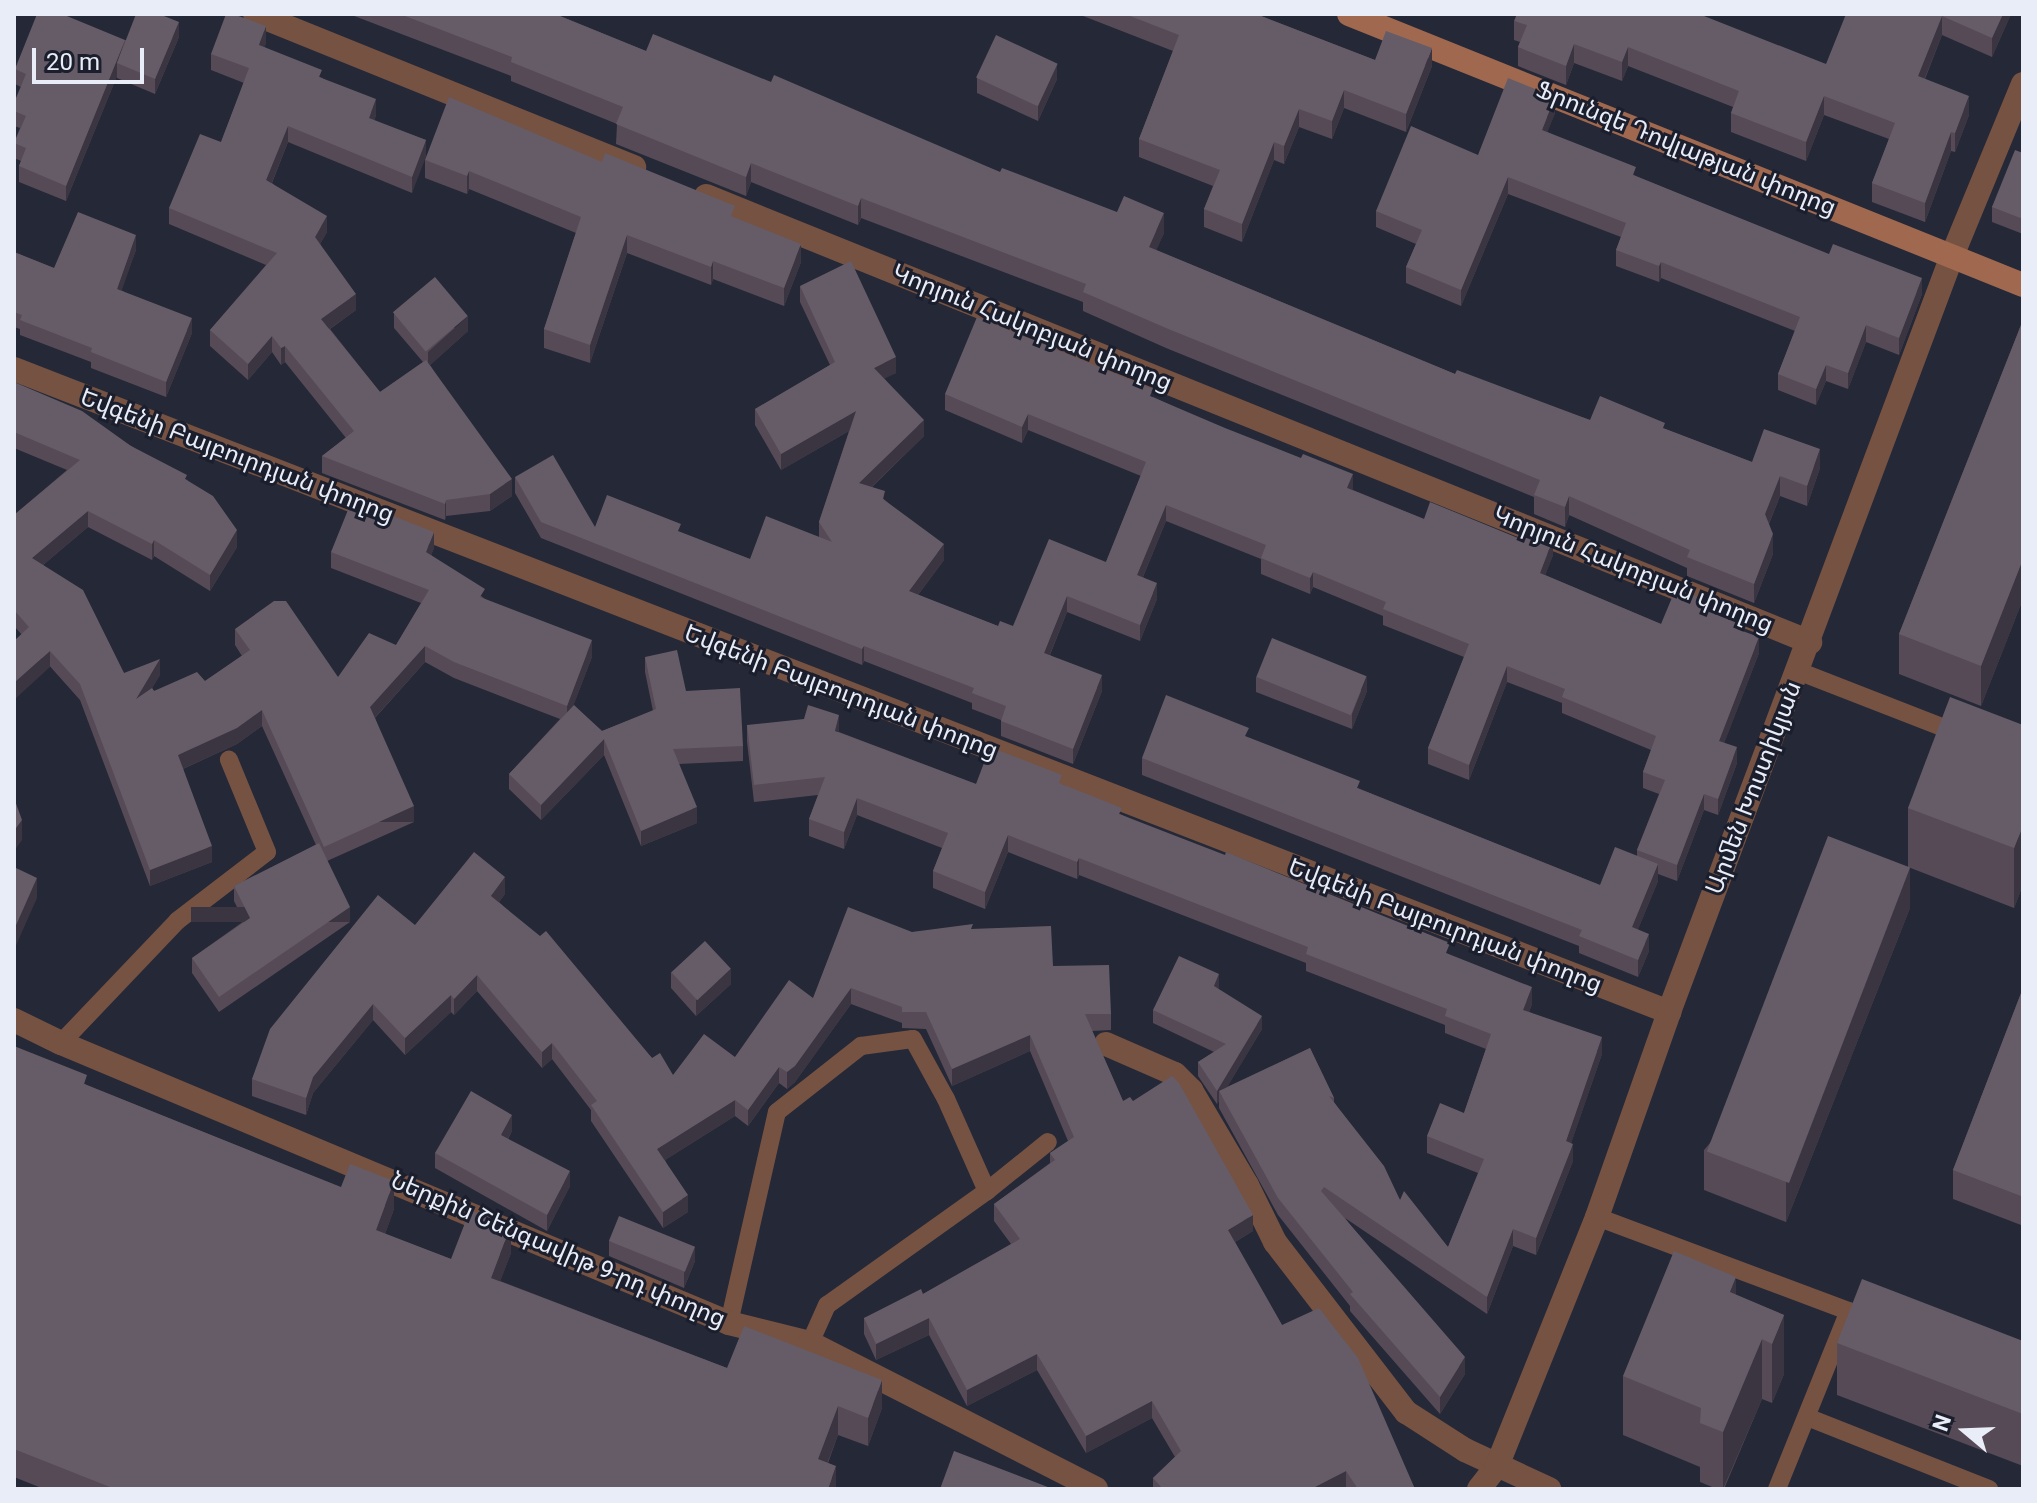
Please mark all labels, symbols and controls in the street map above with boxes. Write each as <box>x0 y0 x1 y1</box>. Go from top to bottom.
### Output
scale bar <box>36 32 148 82</box>
text: 20 m <box>46 48 100 76</box>
street label: Ֆրունզե Դովլաթյան փողոց <box>1532 76 1840 222</box>
street label: Կորյուն Հակոբյան փողոց <box>888 259 1176 397</box>
street label: Եվգենի Բայբուրդյան փողոց <box>76 383 398 529</box>
street label: Կորյուն Հակոբյան փողոց <box>1489 501 1777 639</box>
street label: Եվգենի Բայբուրդյան փողոց <box>680 619 1002 765</box>
street label: Արմեն Խոստիկյան <box>1700 677 1808 899</box>
street label: Եվգենի Բայբուրդյան փողոց <box>1284 853 1606 999</box>
street label: Ներքին Շենգավիթ 9-րդ փողոց <box>386 1166 730 1334</box>
north arrow <box>1925 1391 2005 1471</box>
text: N <box>1927 1412 1956 1434</box>

